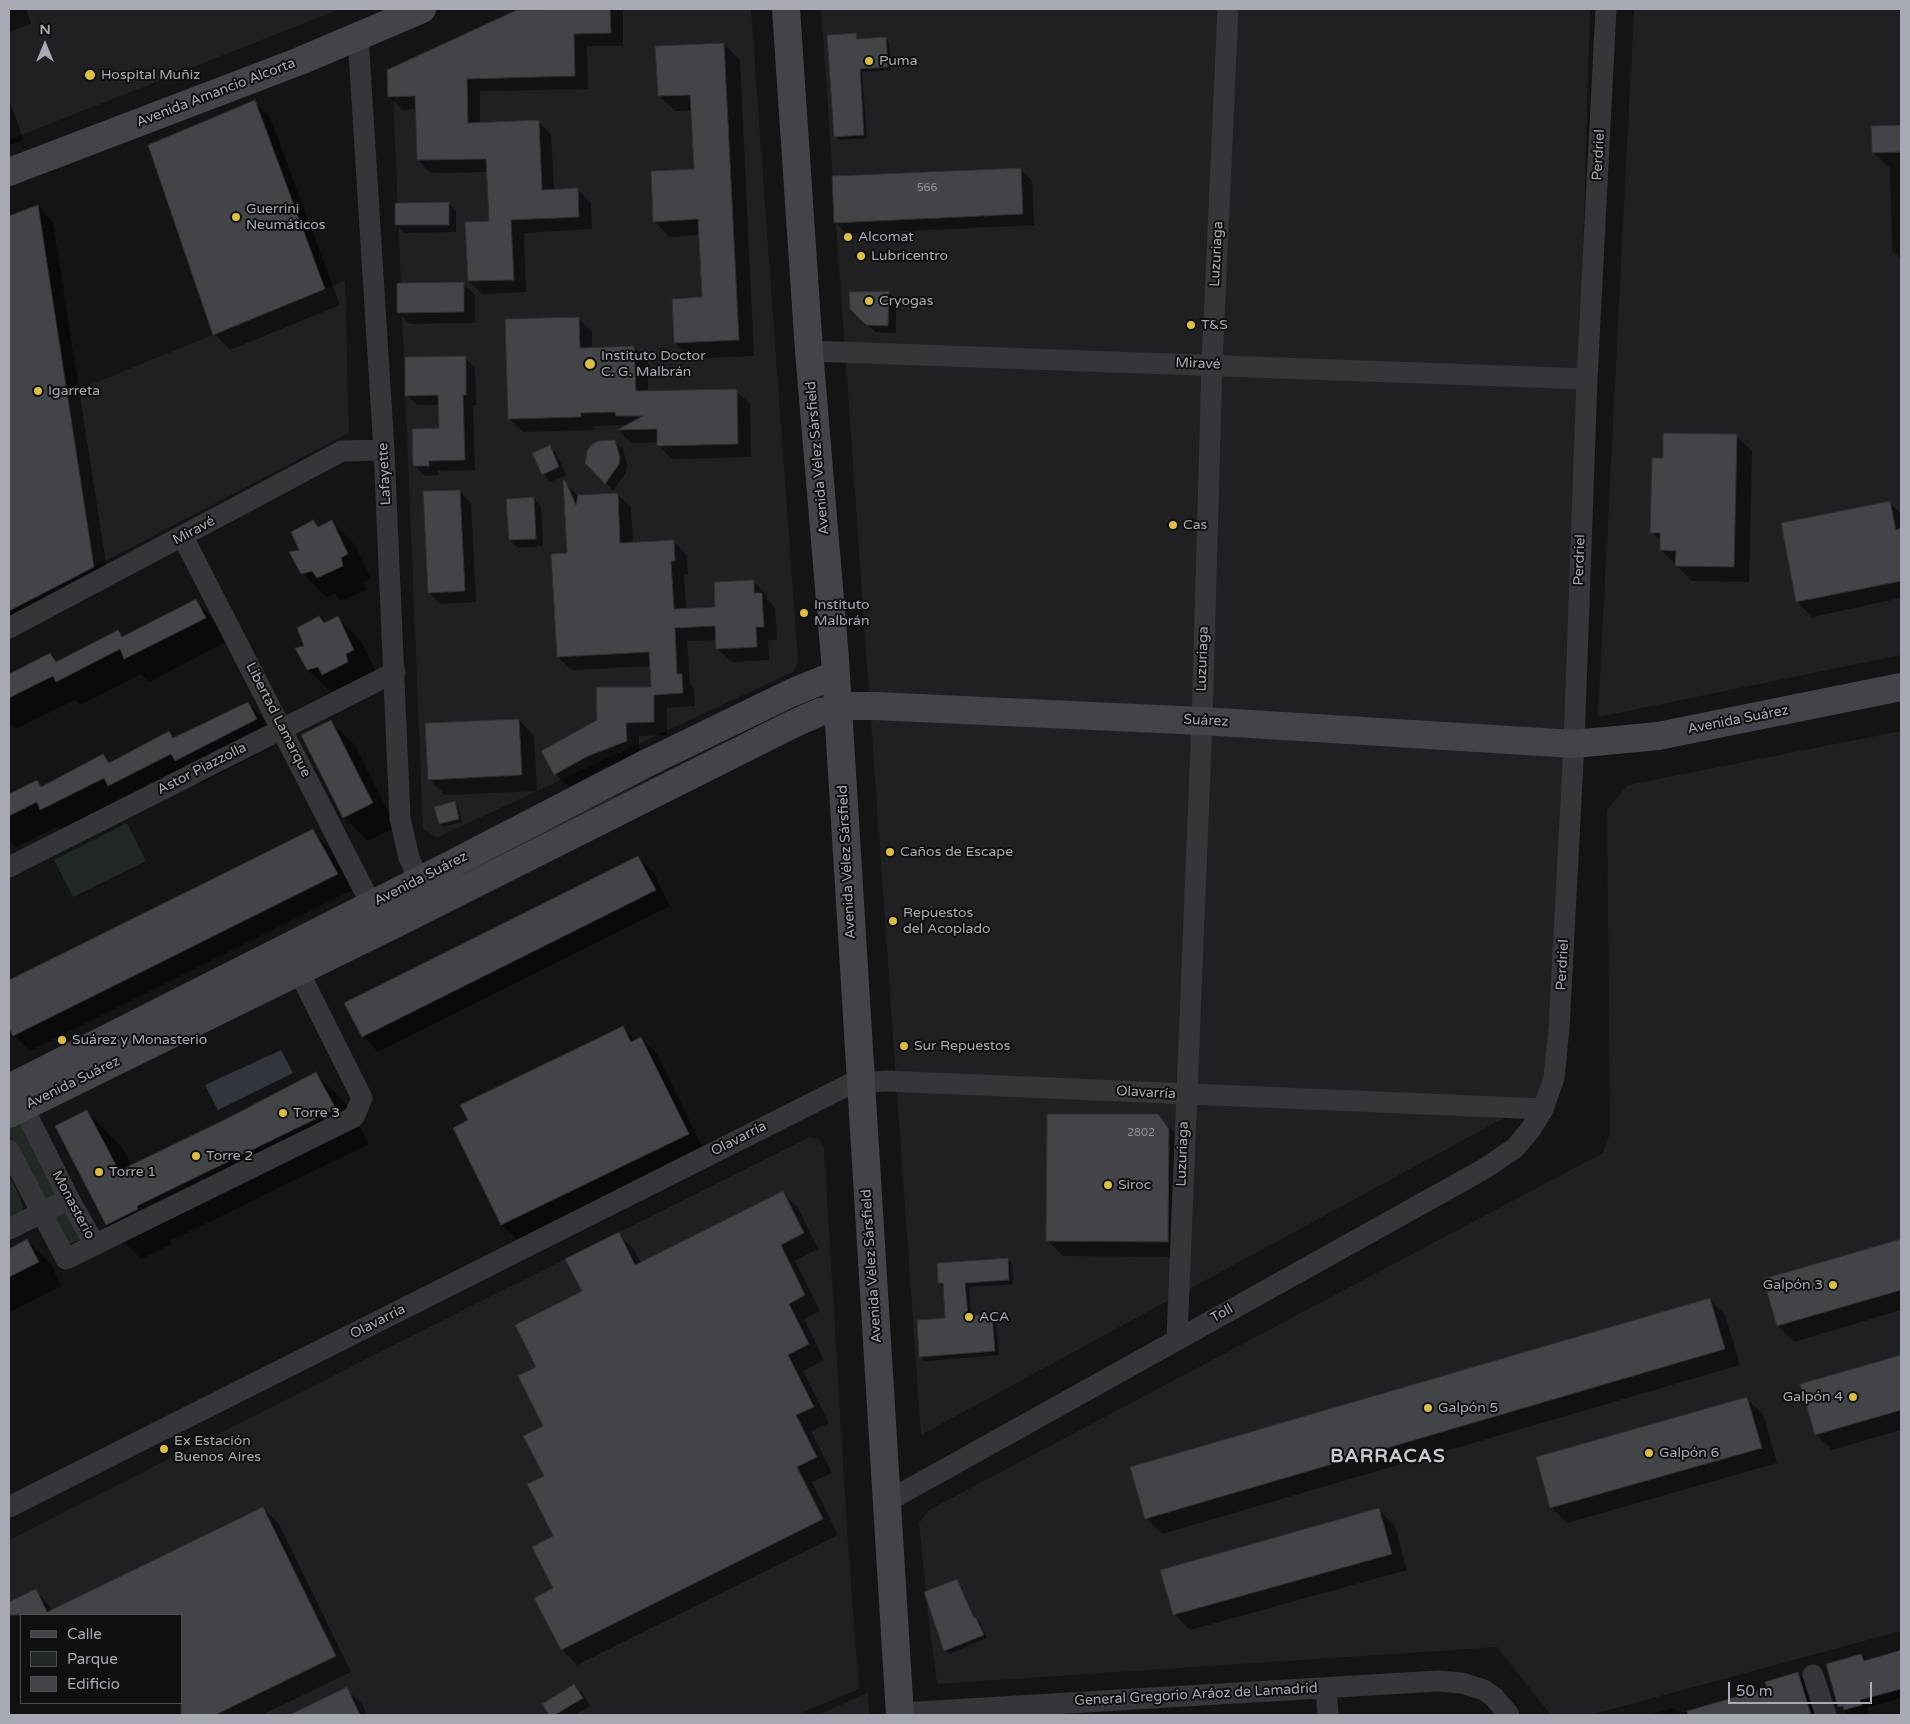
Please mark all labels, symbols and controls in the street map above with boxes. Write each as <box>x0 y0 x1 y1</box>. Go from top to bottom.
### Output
north arrow <box>20 20 70 70</box>
text: N <box>39 21 51 38</box>
place label: Puma <box>879 53 918 69</box>
street label: Avenida Amancio Alcorta <box>134 55 298 131</box>
marker: Puma <box>863 55 875 67</box>
place label: Hospital Muñiz <box>101 67 200 83</box>
marker: Hospital Muñiz <box>83 68 97 82</box>
street label: Perdriel <box>1589 129 1609 181</box>
house number: 566 <box>917 181 937 195</box>
place label: Guerrini Neumáticos <box>246 201 326 233</box>
marker: Guerrini Neumáticos <box>230 211 242 223</box>
street label: Luzuriaga <box>1207 221 1227 287</box>
place label: Alcomat <box>858 229 914 245</box>
marker: Alcomat <box>842 231 854 243</box>
place label: Lubricentro <box>871 248 948 264</box>
marker: Lubricentro <box>855 250 867 262</box>
place label: Cryogas <box>879 293 933 309</box>
marker: Cryogas <box>863 295 875 307</box>
place label: T&S <box>1201 317 1228 333</box>
marker: T&S <box>1185 319 1197 331</box>
place label: Instituto Doctor C. G. Malbrán <box>601 348 705 381</box>
street label: Miravé <box>1175 355 1221 373</box>
marker: Instituto Doctor C. G. Malbrán <box>583 357 597 371</box>
street label: Avenida Vélez Sársfield <box>803 380 833 536</box>
place label: Igarreta <box>48 383 100 399</box>
marker: Igarreta <box>32 385 44 397</box>
street label: Lafayette <box>375 442 395 506</box>
street label: Miravé <box>170 513 218 549</box>
place label: Cas <box>1183 517 1207 533</box>
marker: Cas <box>1167 519 1179 531</box>
street label: Perdriel <box>1571 534 1589 586</box>
place label: Instituto Malbrán <box>814 597 870 630</box>
marker: Instituto Malbrán <box>798 607 810 619</box>
street label: Luzuriaga <box>1193 626 1213 692</box>
street label: Libertad Lamarque <box>242 660 314 780</box>
street label: Avenida Suárez <box>1686 702 1790 738</box>
street label: Suárez <box>1183 711 1229 731</box>
street label: Astor Piazzolla <box>155 739 249 799</box>
street label: Avenida Vélez Sársfield <box>835 785 859 939</box>
place label: Caños de Escape <box>900 844 1013 860</box>
marker: Caños de Escape <box>884 846 896 858</box>
street label: Avenida Suárez <box>372 848 470 910</box>
place label: Repuestos del Acoplado <box>903 905 991 938</box>
marker: Repuestos del Acoplado <box>887 915 899 927</box>
street label: Perdriel <box>1553 939 1573 991</box>
place label: Suárez y Monasterio <box>72 1032 207 1048</box>
marker: Suárez y Monasterio <box>56 1034 68 1046</box>
place label: Sur Repuestos <box>914 1038 1010 1054</box>
marker: Sur Repuestos <box>898 1040 910 1052</box>
street label: Avenida Suárez <box>23 1053 123 1113</box>
street label: Olavarría <box>1116 1083 1176 1103</box>
place label: Torre 3 <box>293 1105 340 1121</box>
marker: Torre 3 <box>277 1107 289 1119</box>
street label: Olavarría <box>709 1118 769 1160</box>
street label: Luzuriaga <box>1173 1121 1193 1187</box>
house number: 2802 <box>1127 1126 1155 1140</box>
place label: Torre 2 <box>206 1148 253 1164</box>
marker: Torre 2 <box>190 1150 202 1162</box>
place label: Torre 1 <box>109 1164 156 1180</box>
marker: Torre 1 <box>93 1166 105 1178</box>
street label: Monasterio <box>48 1168 98 1242</box>
place label: Siroc <box>1118 1177 1151 1193</box>
marker: Siroc <box>1102 1179 1114 1191</box>
street label: Avenida Vélez Sársfield <box>858 1189 886 1343</box>
place label: Galpón 3 <box>1763 1277 1823 1293</box>
marker: Galpón 3 <box>1827 1279 1839 1291</box>
street label: Olavarría <box>348 1301 408 1343</box>
street label: Toll <box>1208 1301 1236 1327</box>
place label: ACA <box>979 1309 1009 1325</box>
marker: ACA <box>963 1311 975 1323</box>
place label: Galpón 4 <box>1783 1389 1843 1405</box>
marker: Galpón 4 <box>1847 1391 1859 1403</box>
place label: Galpón 5 <box>1438 1400 1498 1416</box>
marker: Galpón 5 <box>1422 1402 1434 1414</box>
place label: Ex Estación Buenos Aires <box>174 1433 261 1465</box>
marker: Ex Estación Buenos Aires <box>158 1443 170 1455</box>
place label: Galpón 6 <box>1659 1445 1719 1461</box>
district label: BARRACAS <box>1329 1446 1447 1468</box>
marker: Galpón 6 <box>1643 1447 1655 1459</box>
legend <box>20 1614 182 1704</box>
text: Calle <box>67 1625 102 1643</box>
text: Parque <box>67 1650 118 1668</box>
scale bar <box>1730 1672 1874 1704</box>
text: Edificio <box>67 1675 120 1693</box>
street label: General Gregorio Aráoz de Lamadrid <box>1074 1680 1318 1710</box>
text: 50 m <box>1736 1682 1773 1700</box>

